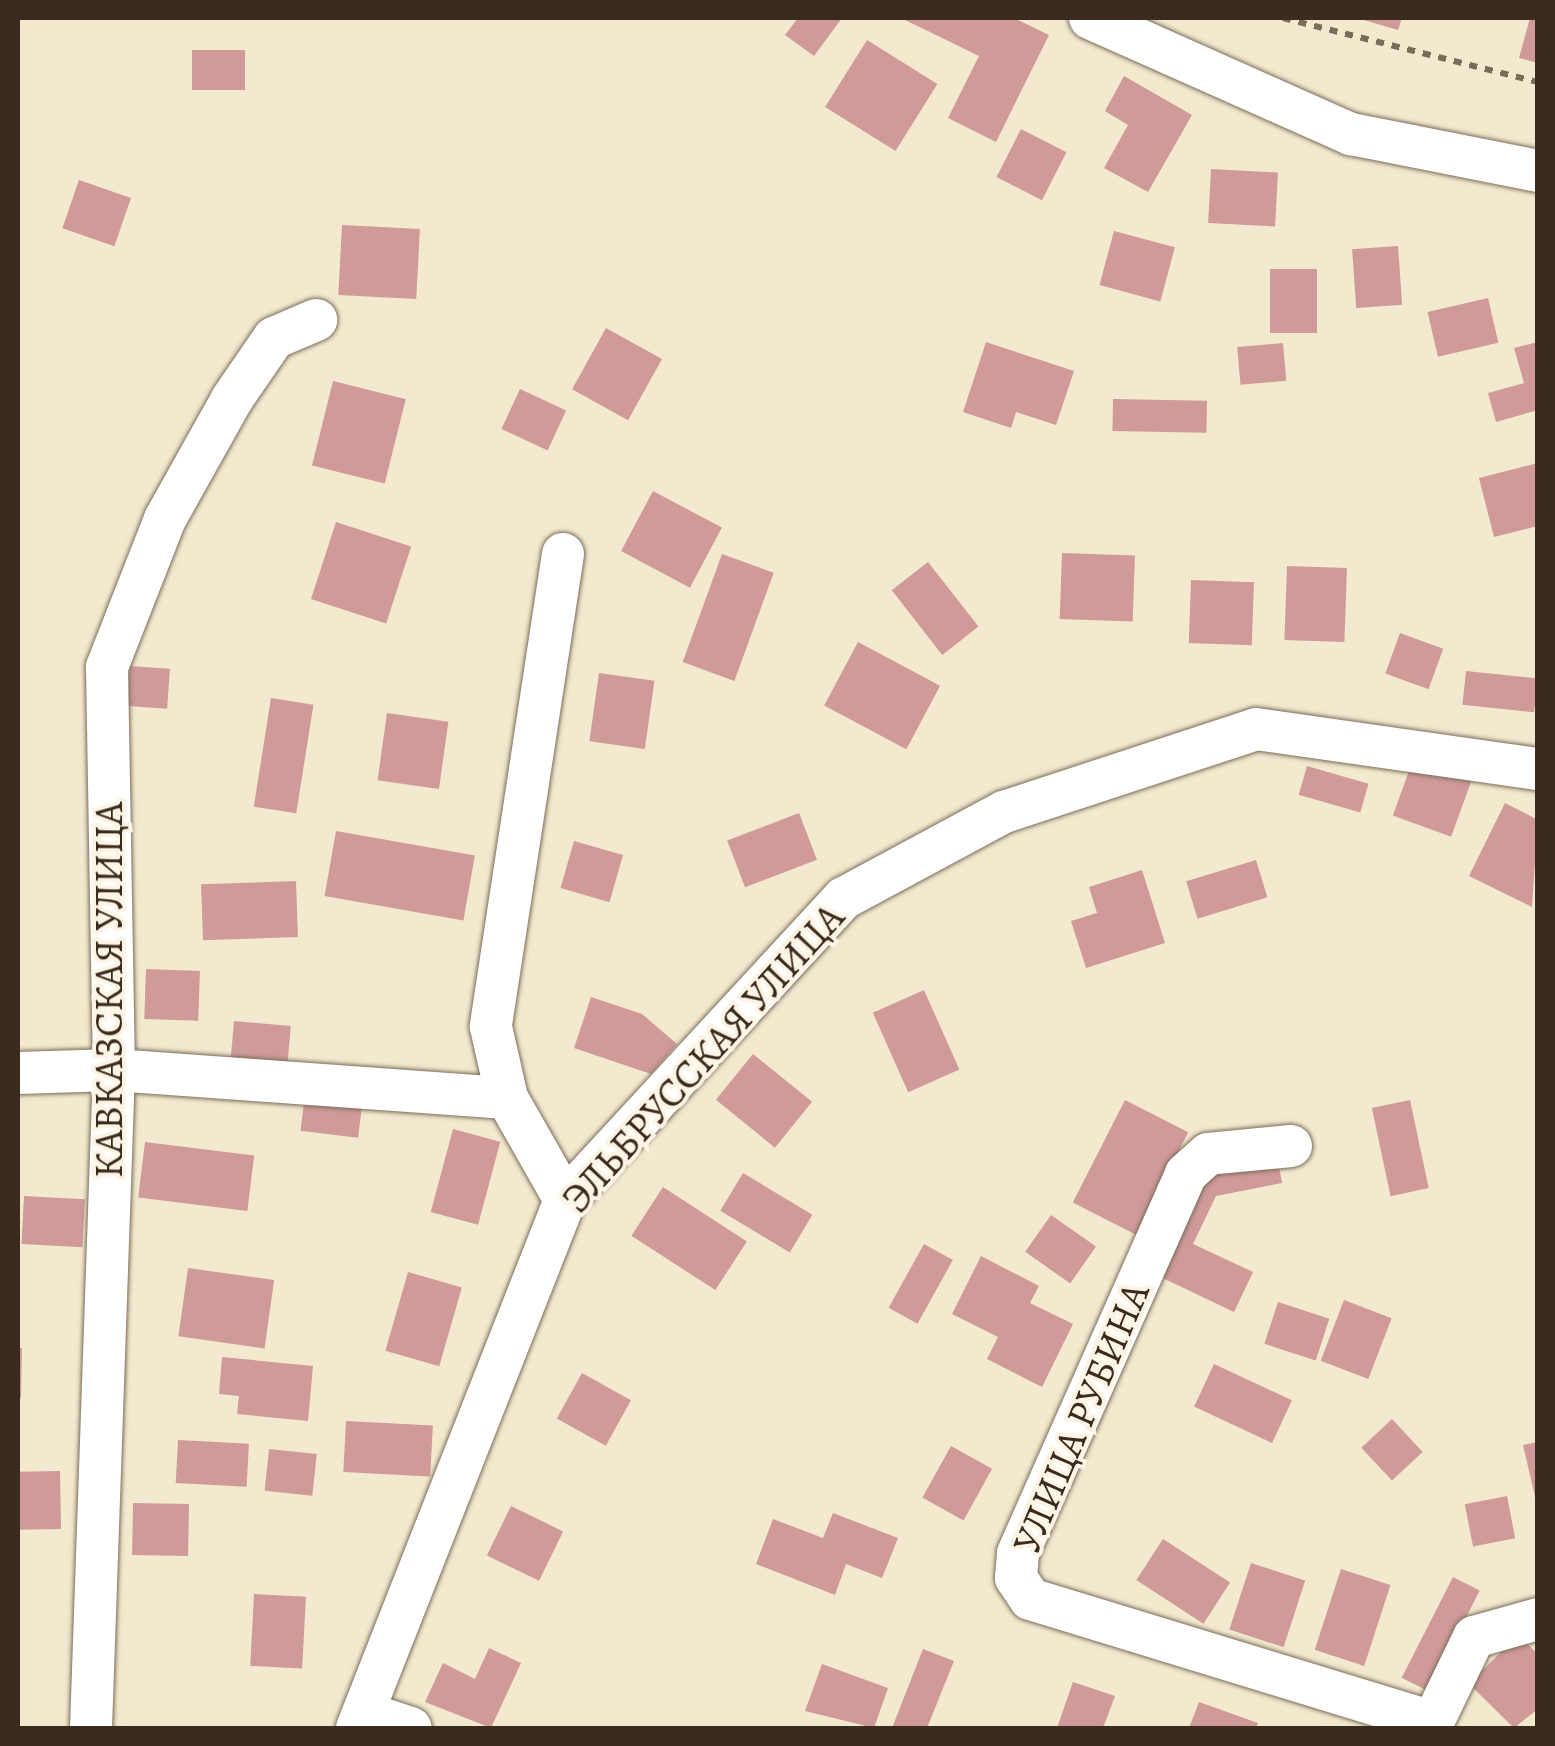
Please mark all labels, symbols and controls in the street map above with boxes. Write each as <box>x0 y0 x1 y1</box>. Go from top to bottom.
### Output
street label: КАВКАЗСКАЯ УЛИЦА <box>85 802 133 1178</box>
street label: ЭЛЬБРУССКАЯ УЛИЦА <box>552 894 854 1222</box>
street label: УЛИЦА РУБИНА <box>1002 1275 1160 1561</box>

